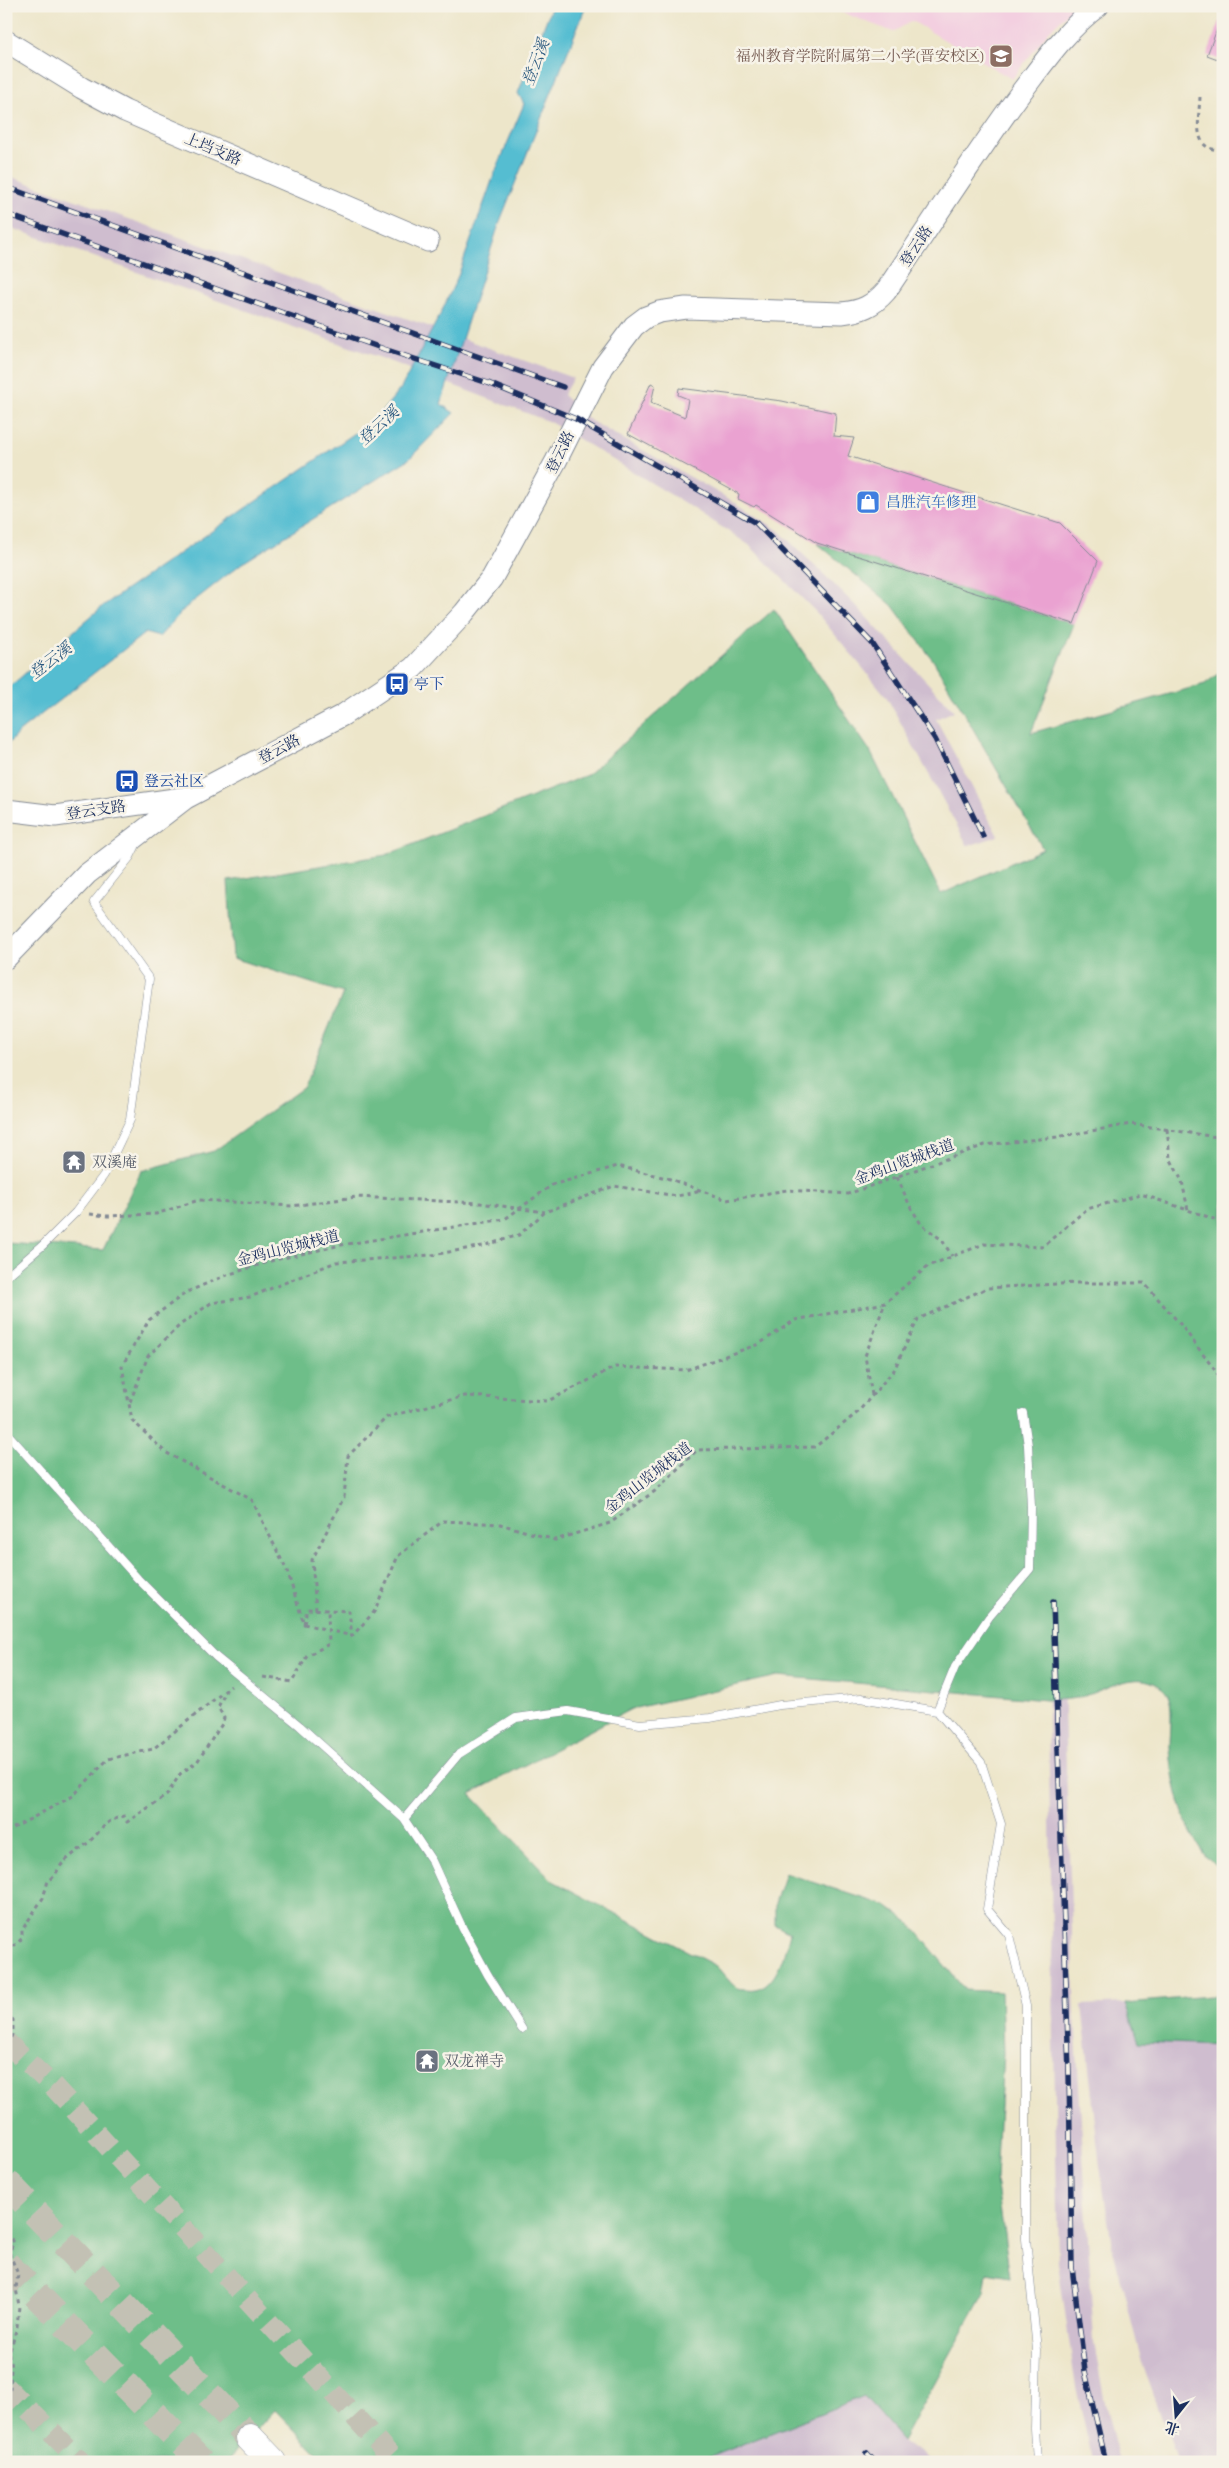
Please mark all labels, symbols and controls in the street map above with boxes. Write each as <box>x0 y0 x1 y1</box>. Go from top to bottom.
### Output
water label: 登云溪 <box>517 34 556 89</box>
school or university icon: 福州教育学院附属第二小学(晋安校区) <box>988 43 1014 69</box>
place label: 福州教育学院附属第二小学(晋安校区) <box>736 46 984 66</box>
street label: 上垱支路 <box>181 128 245 170</box>
street label: 登云路 <box>895 222 937 270</box>
water label: 登云溪 <box>353 400 405 450</box>
street label: 登云路 <box>541 427 579 477</box>
shop icon: 昌胜汽车修理 <box>855 489 881 515</box>
place label: 昌胜汽车修理 <box>886 492 977 512</box>
water label: 登云溪 <box>25 636 78 684</box>
bus stop icon: 亭下 <box>384 671 410 697</box>
place label: 亭下 <box>414 674 444 694</box>
street label: 登云路 <box>254 730 304 768</box>
bus stop icon: 登云社区 <box>114 768 140 794</box>
place label: 登云社区 <box>144 771 204 791</box>
street label: 登云支路 <box>65 796 127 824</box>
street label: 金鸡山览城栈道 <box>851 1135 957 1189</box>
temple icon: 双溪庵 <box>61 1149 87 1175</box>
place label: 双溪庵 <box>92 1152 137 1172</box>
street label: 金鸡山览城栈道 <box>235 1226 341 1270</box>
street label: 金鸡山览城栈道 <box>600 1438 696 1518</box>
temple icon: 双龙禅寺 <box>414 2048 440 2074</box>
place label: 双龙禅寺 <box>444 2051 504 2071</box>
north arrow <box>1152 2390 1202 2440</box>
text: 北 <box>1163 2417 1182 2439</box>

